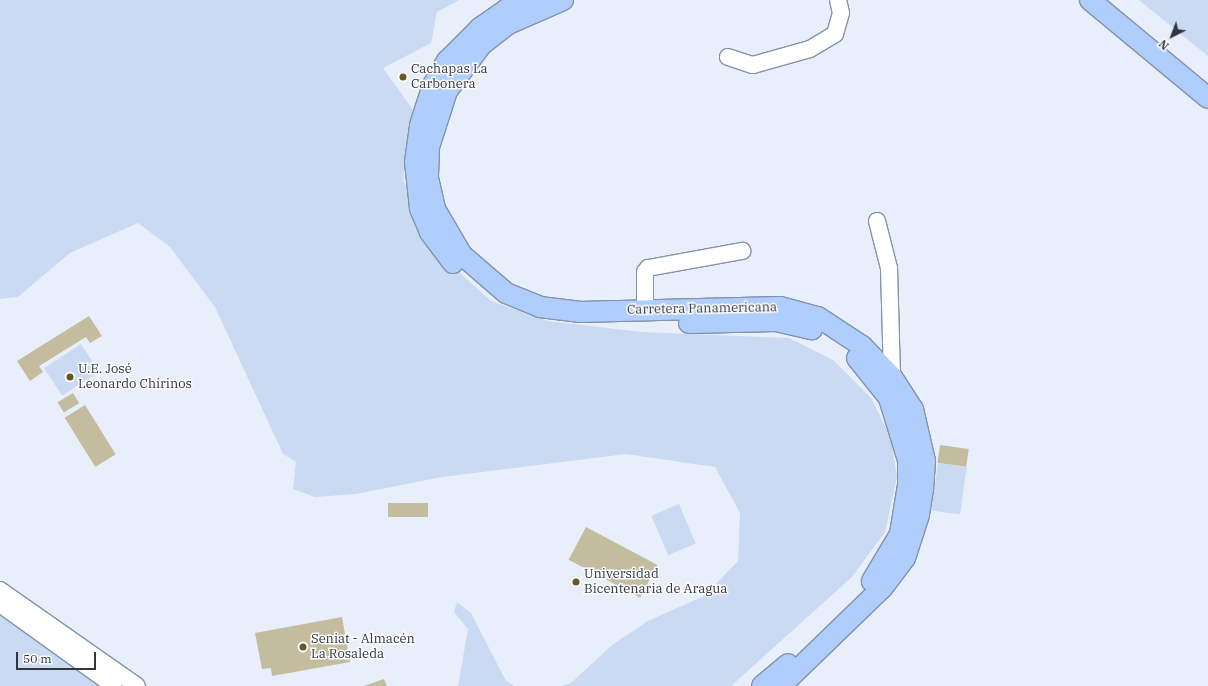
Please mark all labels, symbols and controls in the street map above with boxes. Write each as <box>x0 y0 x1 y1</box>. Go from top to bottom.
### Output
north arrow <box>1152 16 1192 56</box>
text: N <box>1156 37 1172 53</box>
place label: Cachapas La Carbonera <box>411 62 488 93</box>
marker: Cachapas La Carbonera <box>398 72 408 82</box>
street label: Carretera Panamericana <box>627 300 777 318</box>
place label: U.E. José Leonardo Chirinos <box>78 362 192 393</box>
marker: U.E. José Leonardo Chirinos <box>65 372 75 382</box>
place label: Universidad Bicentenaria de Aragua <box>584 567 727 598</box>
marker: Universidad Bicentenaria de Aragua <box>571 577 581 587</box>
place label: Seniat - Almacén La Rosaleda <box>311 632 415 663</box>
marker: Seniat - Almacén La Rosaleda <box>298 642 308 652</box>
scale bar <box>18 644 98 670</box>
text: 50 m <box>23 651 52 666</box>

